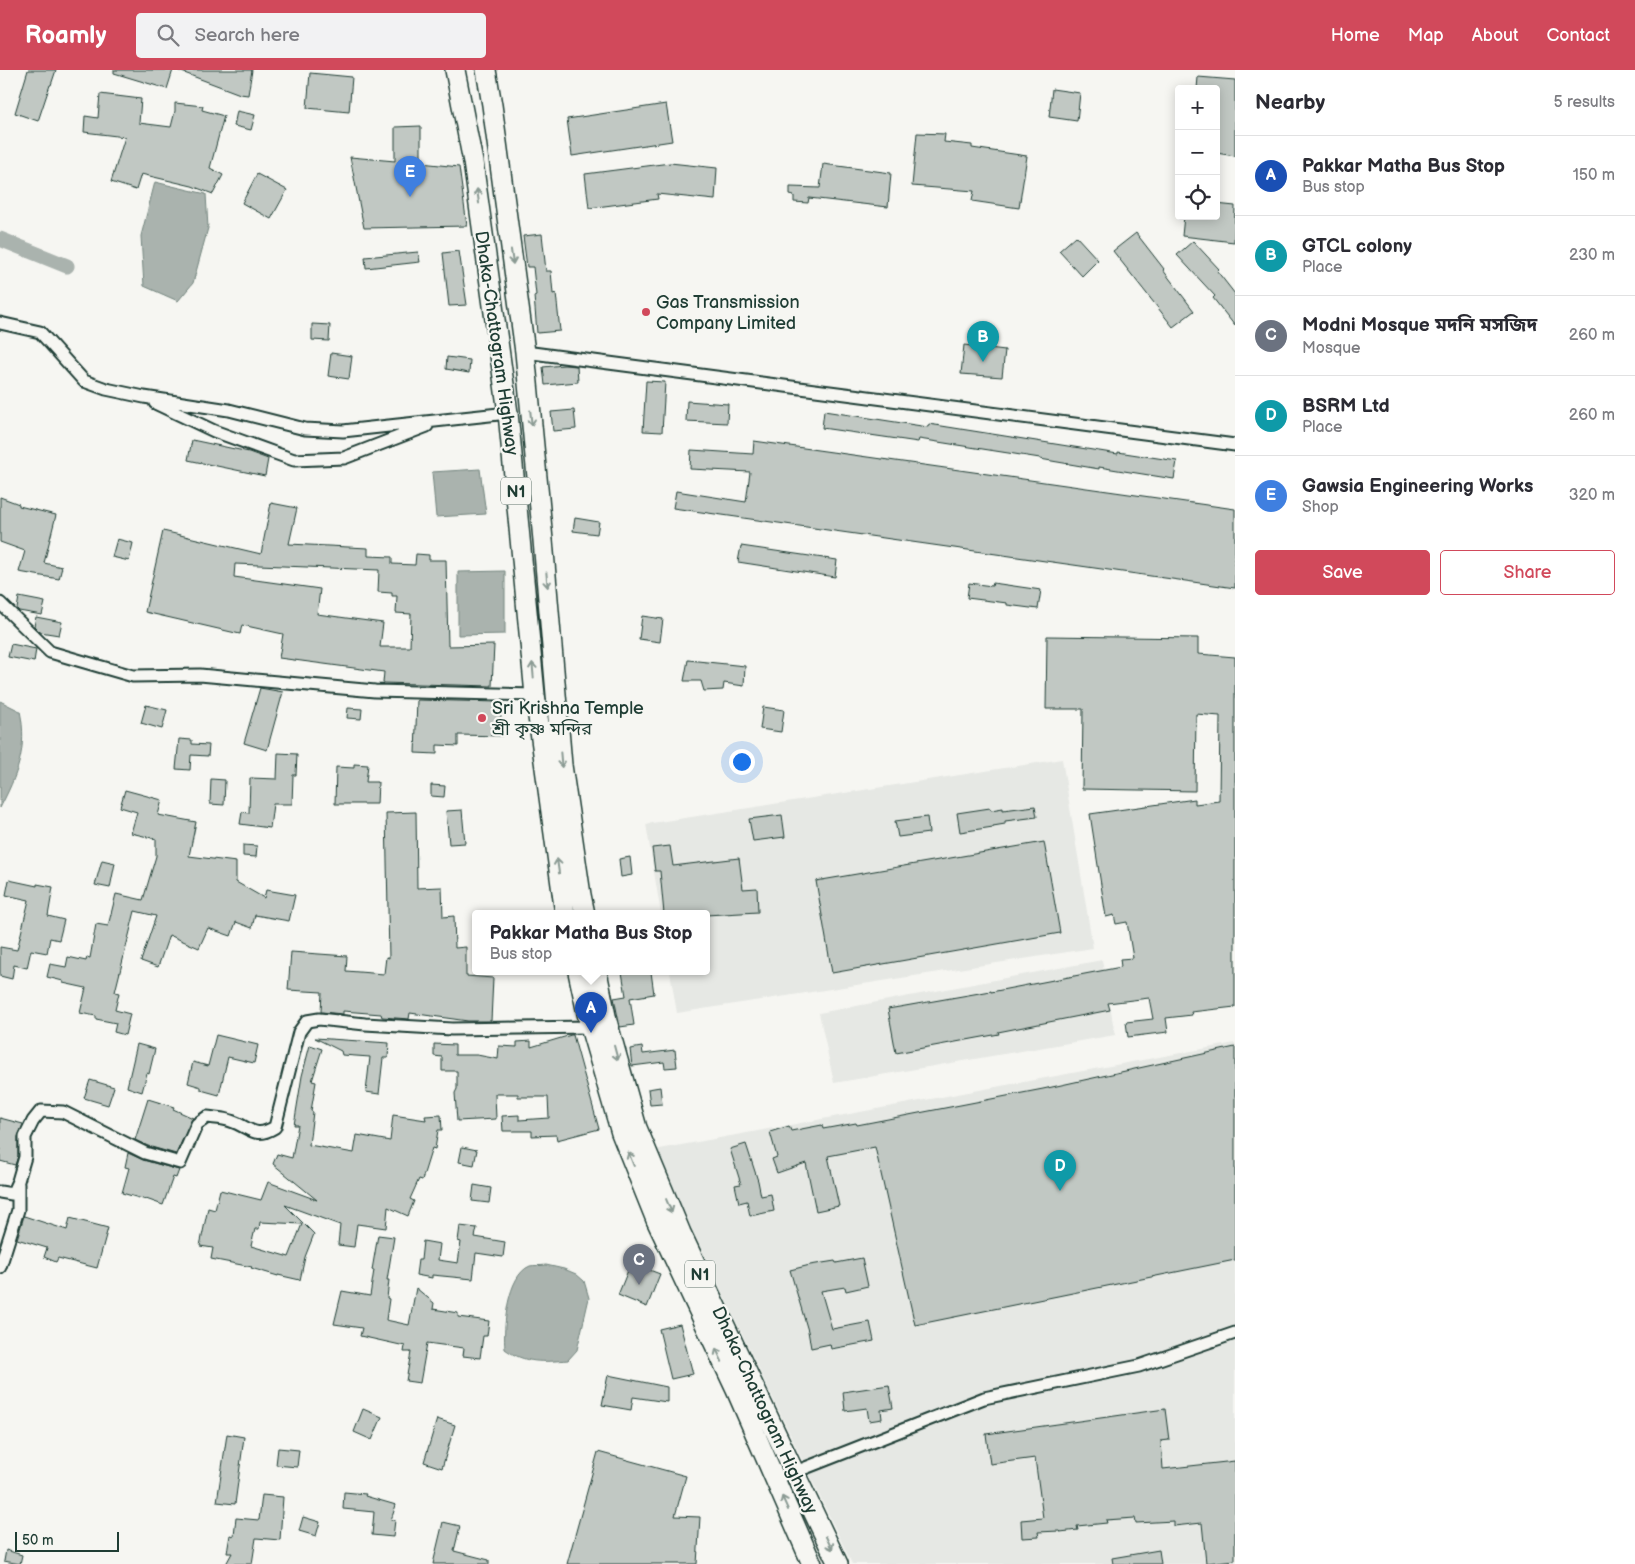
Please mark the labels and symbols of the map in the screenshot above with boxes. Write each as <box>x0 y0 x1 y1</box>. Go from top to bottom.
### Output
pin: E <box>394 156 426 197</box>
one-way arrow <box>472 188 482 204</box>
street label: Dhaka-Chattogram Highway <box>470 229 523 458</box>
one-way arrow <box>507 249 517 265</box>
place label: Gas Transmission Company Limited <box>656 292 800 334</box>
marker: Gas Transmission Company Limited <box>640 306 652 318</box>
pin: B <box>967 321 999 362</box>
one-way arrow <box>526 410 536 426</box>
road number: N1 <box>501 478 531 504</box>
one-way arrow <box>542 572 551 588</box>
one-way arrow <box>528 662 538 678</box>
place label: Sri Krishna Temple শ্রী কৃষ্ণ মন্দির <box>491 698 644 740</box>
marker: Sri Krishna Temple শ্রী কৃষ্ণ মন্দির <box>476 712 488 724</box>
your location <box>729 749 755 775</box>
one-way arrow <box>557 751 566 767</box>
one-way arrow <box>553 858 563 874</box>
pin: A <box>575 992 607 1033</box>
one-way arrow <box>612 1045 622 1061</box>
pin: D <box>1044 1150 1076 1191</box>
one-way arrow <box>626 1152 636 1167</box>
one-way arrow <box>665 1198 675 1213</box>
pin: C <box>623 1244 655 1285</box>
road number: N1 <box>685 1260 715 1288</box>
street label: Dhaka-Chattogram Highway <box>707 1303 822 1518</box>
one-way arrow <box>714 1348 723 1363</box>
one-way arrow <box>780 1496 790 1511</box>
scale bar <box>15 1529 119 1552</box>
one-way arrow <box>824 1535 834 1550</box>

